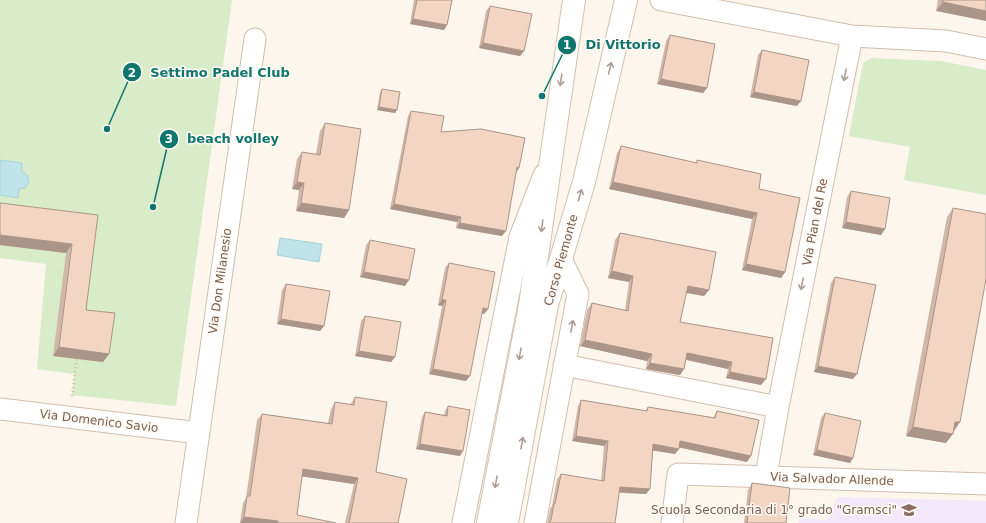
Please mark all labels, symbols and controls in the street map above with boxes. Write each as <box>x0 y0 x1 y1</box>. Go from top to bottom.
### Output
callout: Di Vittorio <box>557 32 668 57</box>
text: Di Vittorio <box>585 37 661 52</box>
text: 1 <box>563 38 571 52</box>
callout: Settimo Padel Club <box>122 60 298 85</box>
one-way arrow <box>607 62 614 75</box>
text: Settimo Padel Club <box>150 65 290 80</box>
text: 2 <box>128 66 136 80</box>
one-way arrow <box>840 68 848 81</box>
one-way arrow <box>557 73 565 86</box>
callout: beach volley <box>159 126 287 151</box>
text: beach volley <box>187 131 280 146</box>
text: 3 <box>165 132 173 146</box>
street label: Via Pian del Re <box>800 177 830 267</box>
one-way arrow <box>577 188 584 201</box>
street label: Corso Piemonte <box>541 213 581 307</box>
one-way arrow <box>538 219 546 232</box>
street label: Via Don Milanesio <box>206 227 234 335</box>
one-way arrow <box>798 278 806 291</box>
one-way arrow <box>568 320 576 333</box>
one-way arrow <box>516 347 524 360</box>
street label: Via Domenico Savio <box>39 407 159 435</box>
one-way arrow <box>518 437 526 450</box>
street label: Via Salvador Allende <box>770 470 894 488</box>
one-way arrow <box>491 475 499 488</box>
school or university icon: Scuola Secondaria di 1° grado "Gramsci" <box>900 501 918 519</box>
place label: Scuola Secondaria di 1° grado "Gramsci" <box>651 503 897 517</box>

